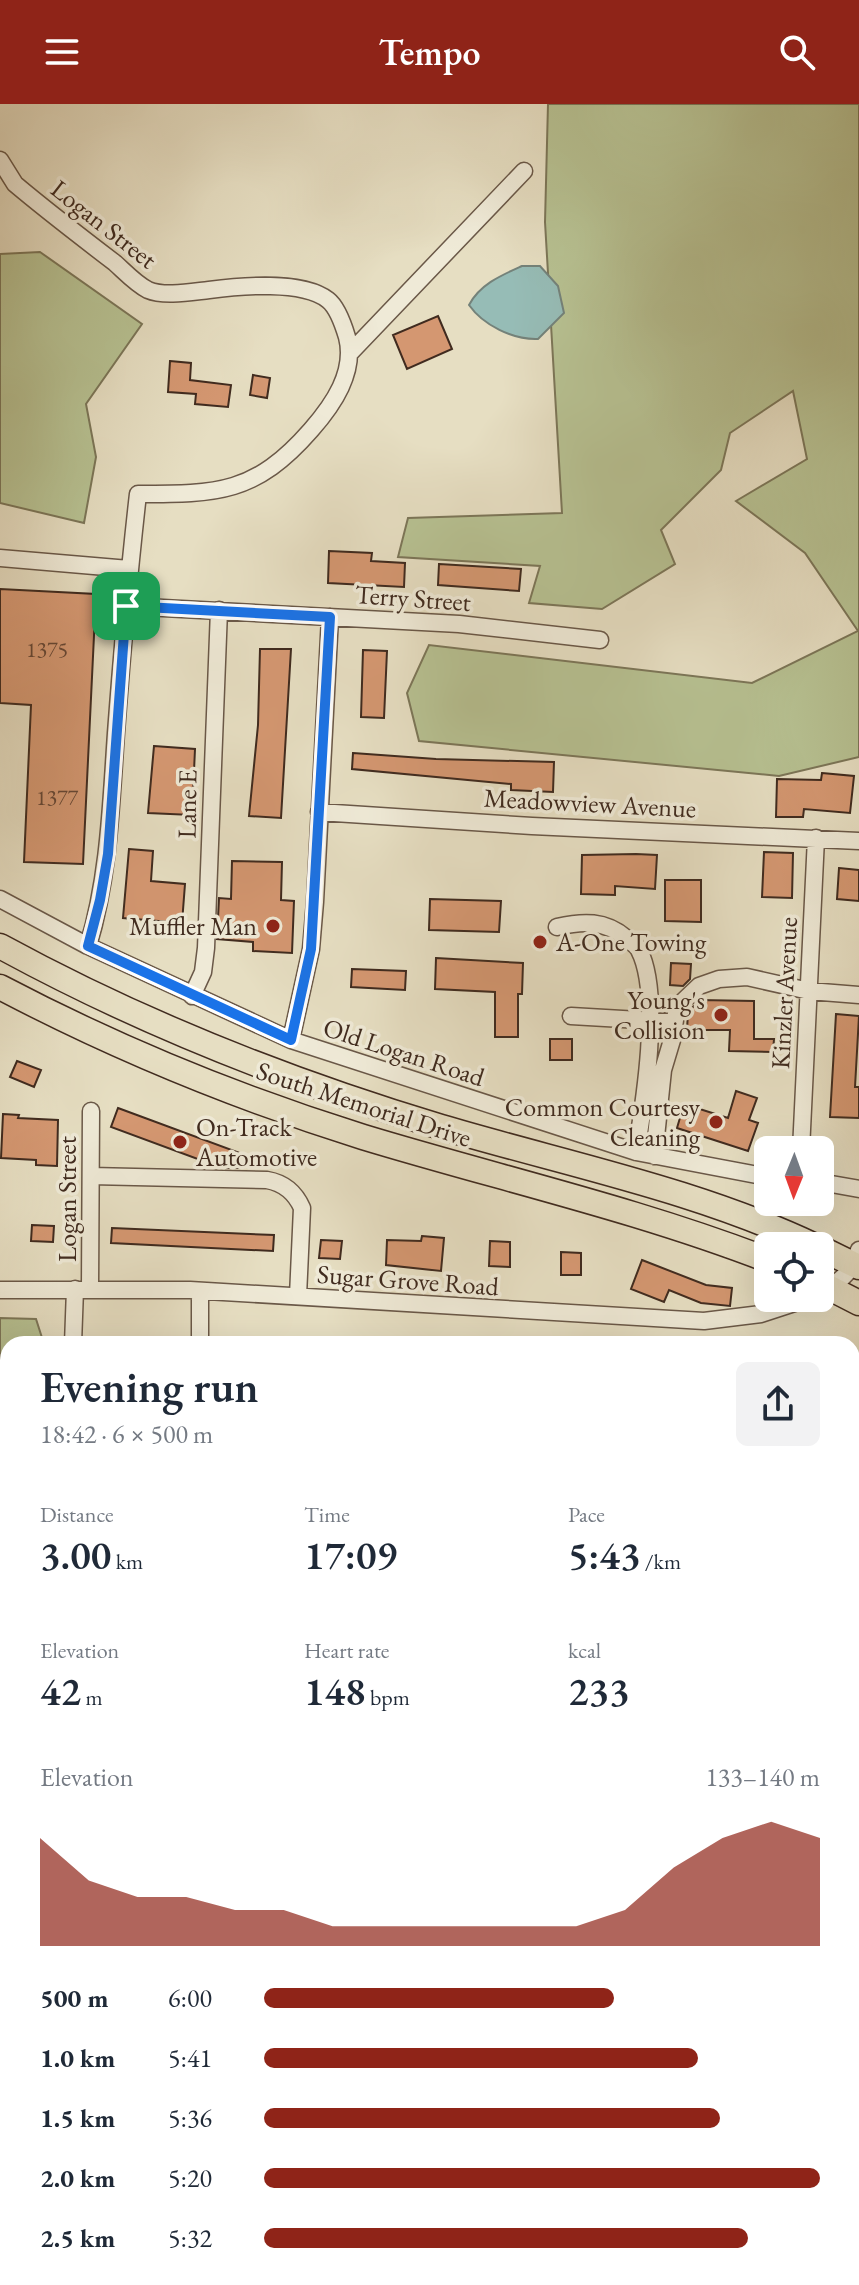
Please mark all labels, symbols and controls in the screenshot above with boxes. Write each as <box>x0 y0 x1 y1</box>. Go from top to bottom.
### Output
text: Tempo <box>379 29 480 76</box>
icon: menu <box>40 30 84 74</box>
icon: search <box>775 30 819 74</box>
street label: Logan Street <box>44 172 164 276</box>
pin <box>92 572 160 640</box>
street label: Terry Street <box>354 577 472 619</box>
icon: arrive <box>104 584 148 628</box>
house number: 1375 <box>26 635 68 664</box>
street label: Lane E <box>169 769 205 839</box>
street label: Meadowview Avenue <box>483 780 697 826</box>
house number: 1377 <box>36 783 79 812</box>
place label: Muffler Man <box>129 909 257 943</box>
street label: Kinzler Avenue <box>763 916 805 1070</box>
marker: Muffler Man <box>264 917 282 935</box>
place label: A-One Towing <box>555 925 707 959</box>
marker: A-One Towing <box>531 933 549 951</box>
place label: Young's Collision <box>614 983 705 1047</box>
marker: Young's Collision <box>712 1006 730 1024</box>
street label: Old Logan Road <box>319 1010 490 1094</box>
street label: South Memorial Drive <box>252 1053 476 1155</box>
place label: Common Courtesy Cleaning <box>505 1090 701 1154</box>
place label: On-Track Automotive <box>195 1110 317 1174</box>
marker: Common Courtesy Cleaning <box>707 1113 725 1131</box>
marker: On-Track Automotive <box>171 1133 189 1151</box>
street label: Logan Street <box>50 1136 84 1262</box>
north arrow <box>754 1136 834 1216</box>
map controls <box>754 1136 834 1312</box>
button: locate <box>754 1232 834 1312</box>
street label: Sugar Grove Road <box>316 1257 501 1303</box>
text: Evening run <box>40 1358 259 1415</box>
button: share <box>736 1362 820 1446</box>
text: 18:42 · 6 × 500 m <box>40 1417 213 1451</box>
text: Distance <box>40 1500 113 1529</box>
text: Time <box>304 1500 350 1529</box>
text: Pace <box>568 1500 605 1529</box>
text: 3.00 <box>40 1529 111 1581</box>
text: 17:09 <box>304 1529 397 1581</box>
text: 5:43 <box>568 1529 640 1581</box>
text: km <box>111 1547 143 1576</box>
text: /km <box>640 1547 681 1576</box>
text: Elevation <box>40 1636 119 1665</box>
text: Heart rate <box>304 1636 389 1665</box>
text: kcal <box>568 1636 601 1665</box>
text: 42 <box>40 1665 81 1717</box>
text: 148 <box>304 1665 366 1717</box>
text: 233 <box>568 1665 630 1717</box>
text: m <box>81 1683 103 1712</box>
text: bpm <box>366 1683 410 1712</box>
text: Elevation <box>40 1760 134 1794</box>
text: 133–140 m <box>705 1760 820 1794</box>
text: 500 m <box>40 1981 108 2015</box>
text: 6:00 <box>168 1981 212 2015</box>
text: 1.0 km <box>40 2041 115 2075</box>
text: 5:41 <box>168 2041 212 2075</box>
text: 1.5 km <box>40 2101 115 2135</box>
text: 5:36 <box>168 2101 212 2135</box>
text: 2.0 km <box>40 2161 115 2195</box>
text: 5:20 <box>168 2161 212 2195</box>
text: 2.5 km <box>40 2221 115 2255</box>
text: 5:32 <box>168 2221 212 2255</box>

